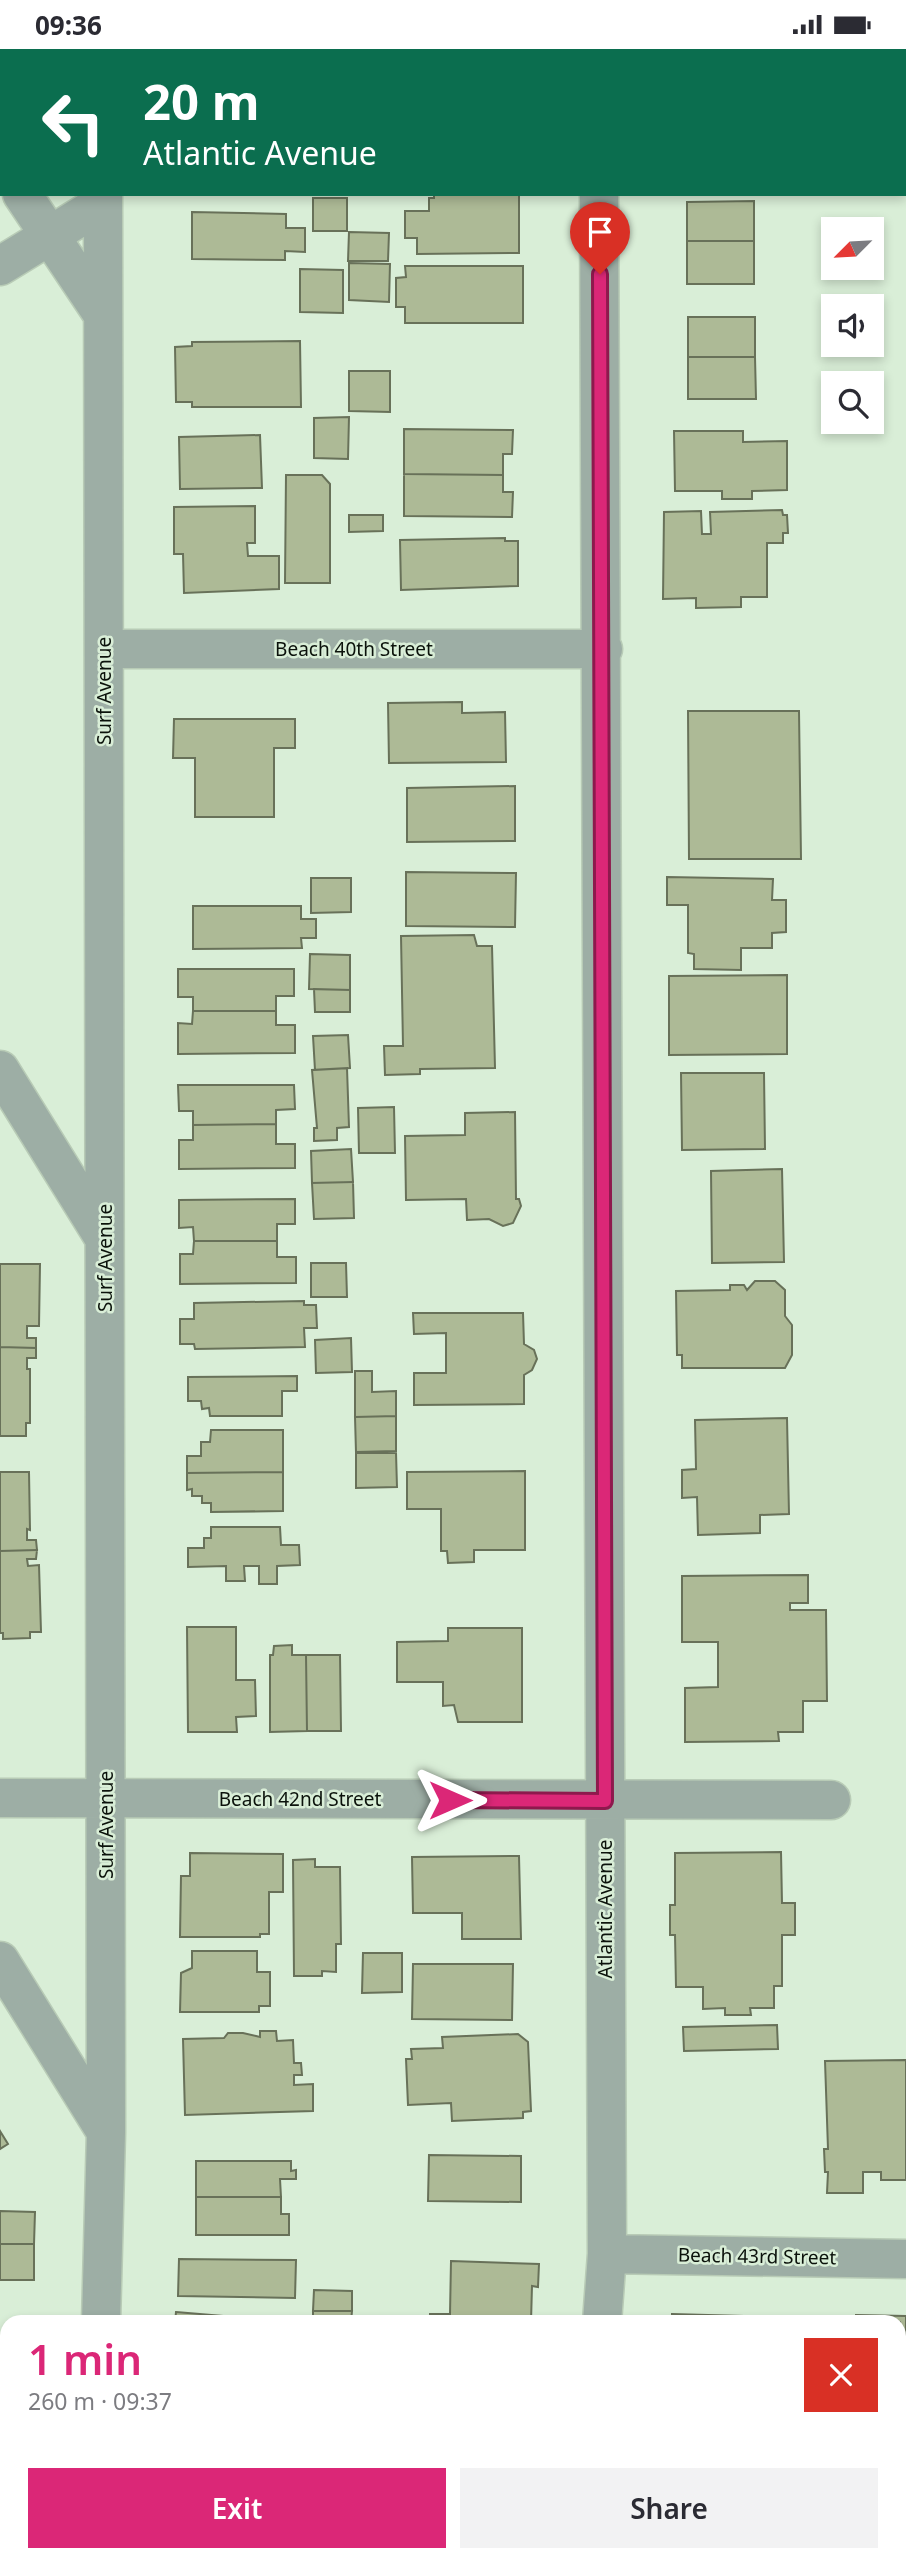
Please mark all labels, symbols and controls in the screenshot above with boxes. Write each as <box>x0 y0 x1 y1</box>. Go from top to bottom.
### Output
text: 09:36 <box>35 7 102 43</box>
text: 20 m <box>143 68 260 134</box>
icon: left <box>28 77 119 168</box>
text: Atlantic Avenue <box>143 131 377 174</box>
pin <box>570 202 630 274</box>
icon: arrive <box>581 213 619 251</box>
north arrow <box>821 217 884 280</box>
map controls <box>821 217 884 434</box>
button: sound <box>821 294 884 357</box>
button: search <box>821 371 884 434</box>
street label: Beach 40th Street <box>275 636 433 662</box>
street label: Surf Avenue <box>91 637 117 745</box>
street label: Surf Avenue <box>92 1204 118 1312</box>
position arrow <box>413 1763 487 1837</box>
street label: Surf Avenue <box>93 1771 119 1879</box>
street label: Beach 42nd Street <box>219 1786 381 1812</box>
street label: Atlantic Avenue <box>592 1840 618 1978</box>
street label: Beach 43rd Street <box>678 2242 837 2270</box>
text: 1 min <box>28 2330 142 2387</box>
button: close <box>804 2338 878 2412</box>
text: 260 m · 09:37 <box>28 2385 172 2417</box>
button: Exit <box>28 2468 446 2548</box>
button: Share <box>460 2468 878 2548</box>

